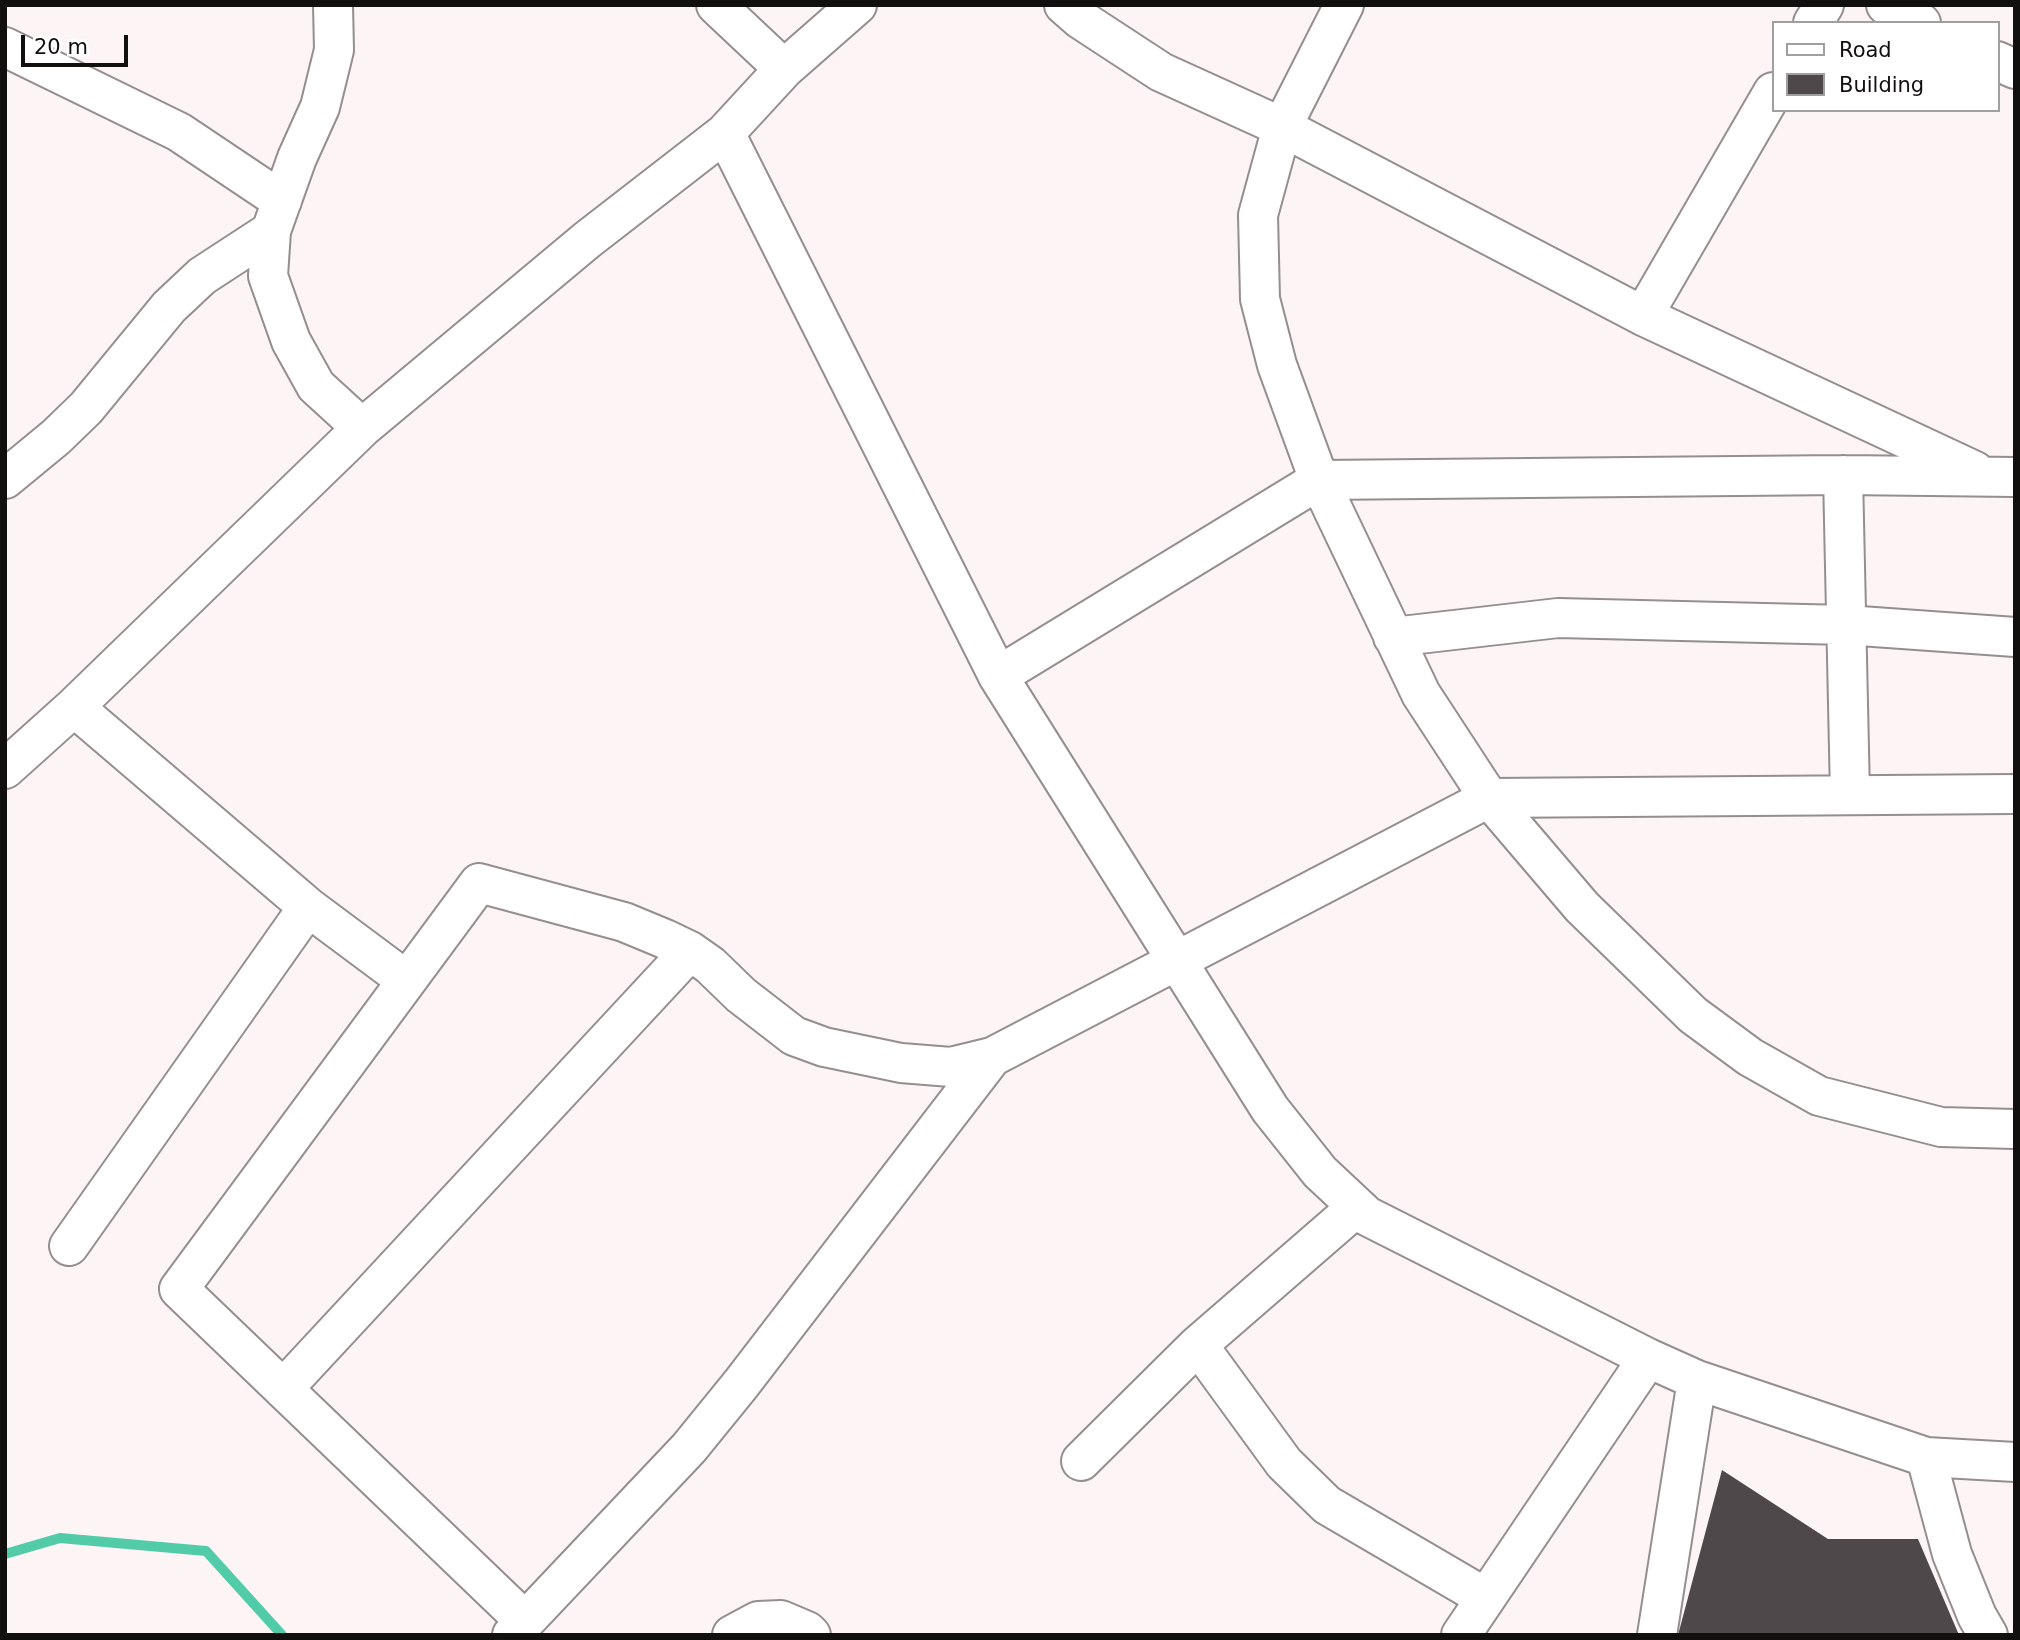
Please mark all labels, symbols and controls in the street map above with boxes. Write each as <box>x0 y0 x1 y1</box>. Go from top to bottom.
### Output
scale bar <box>24 21 131 65</box>
legend <box>1772 21 1999 112</box>
text: 20 m <box>34 35 88 59</box>
text: Road <box>1839 38 1892 62</box>
text: Building <box>1839 73 1924 97</box>

